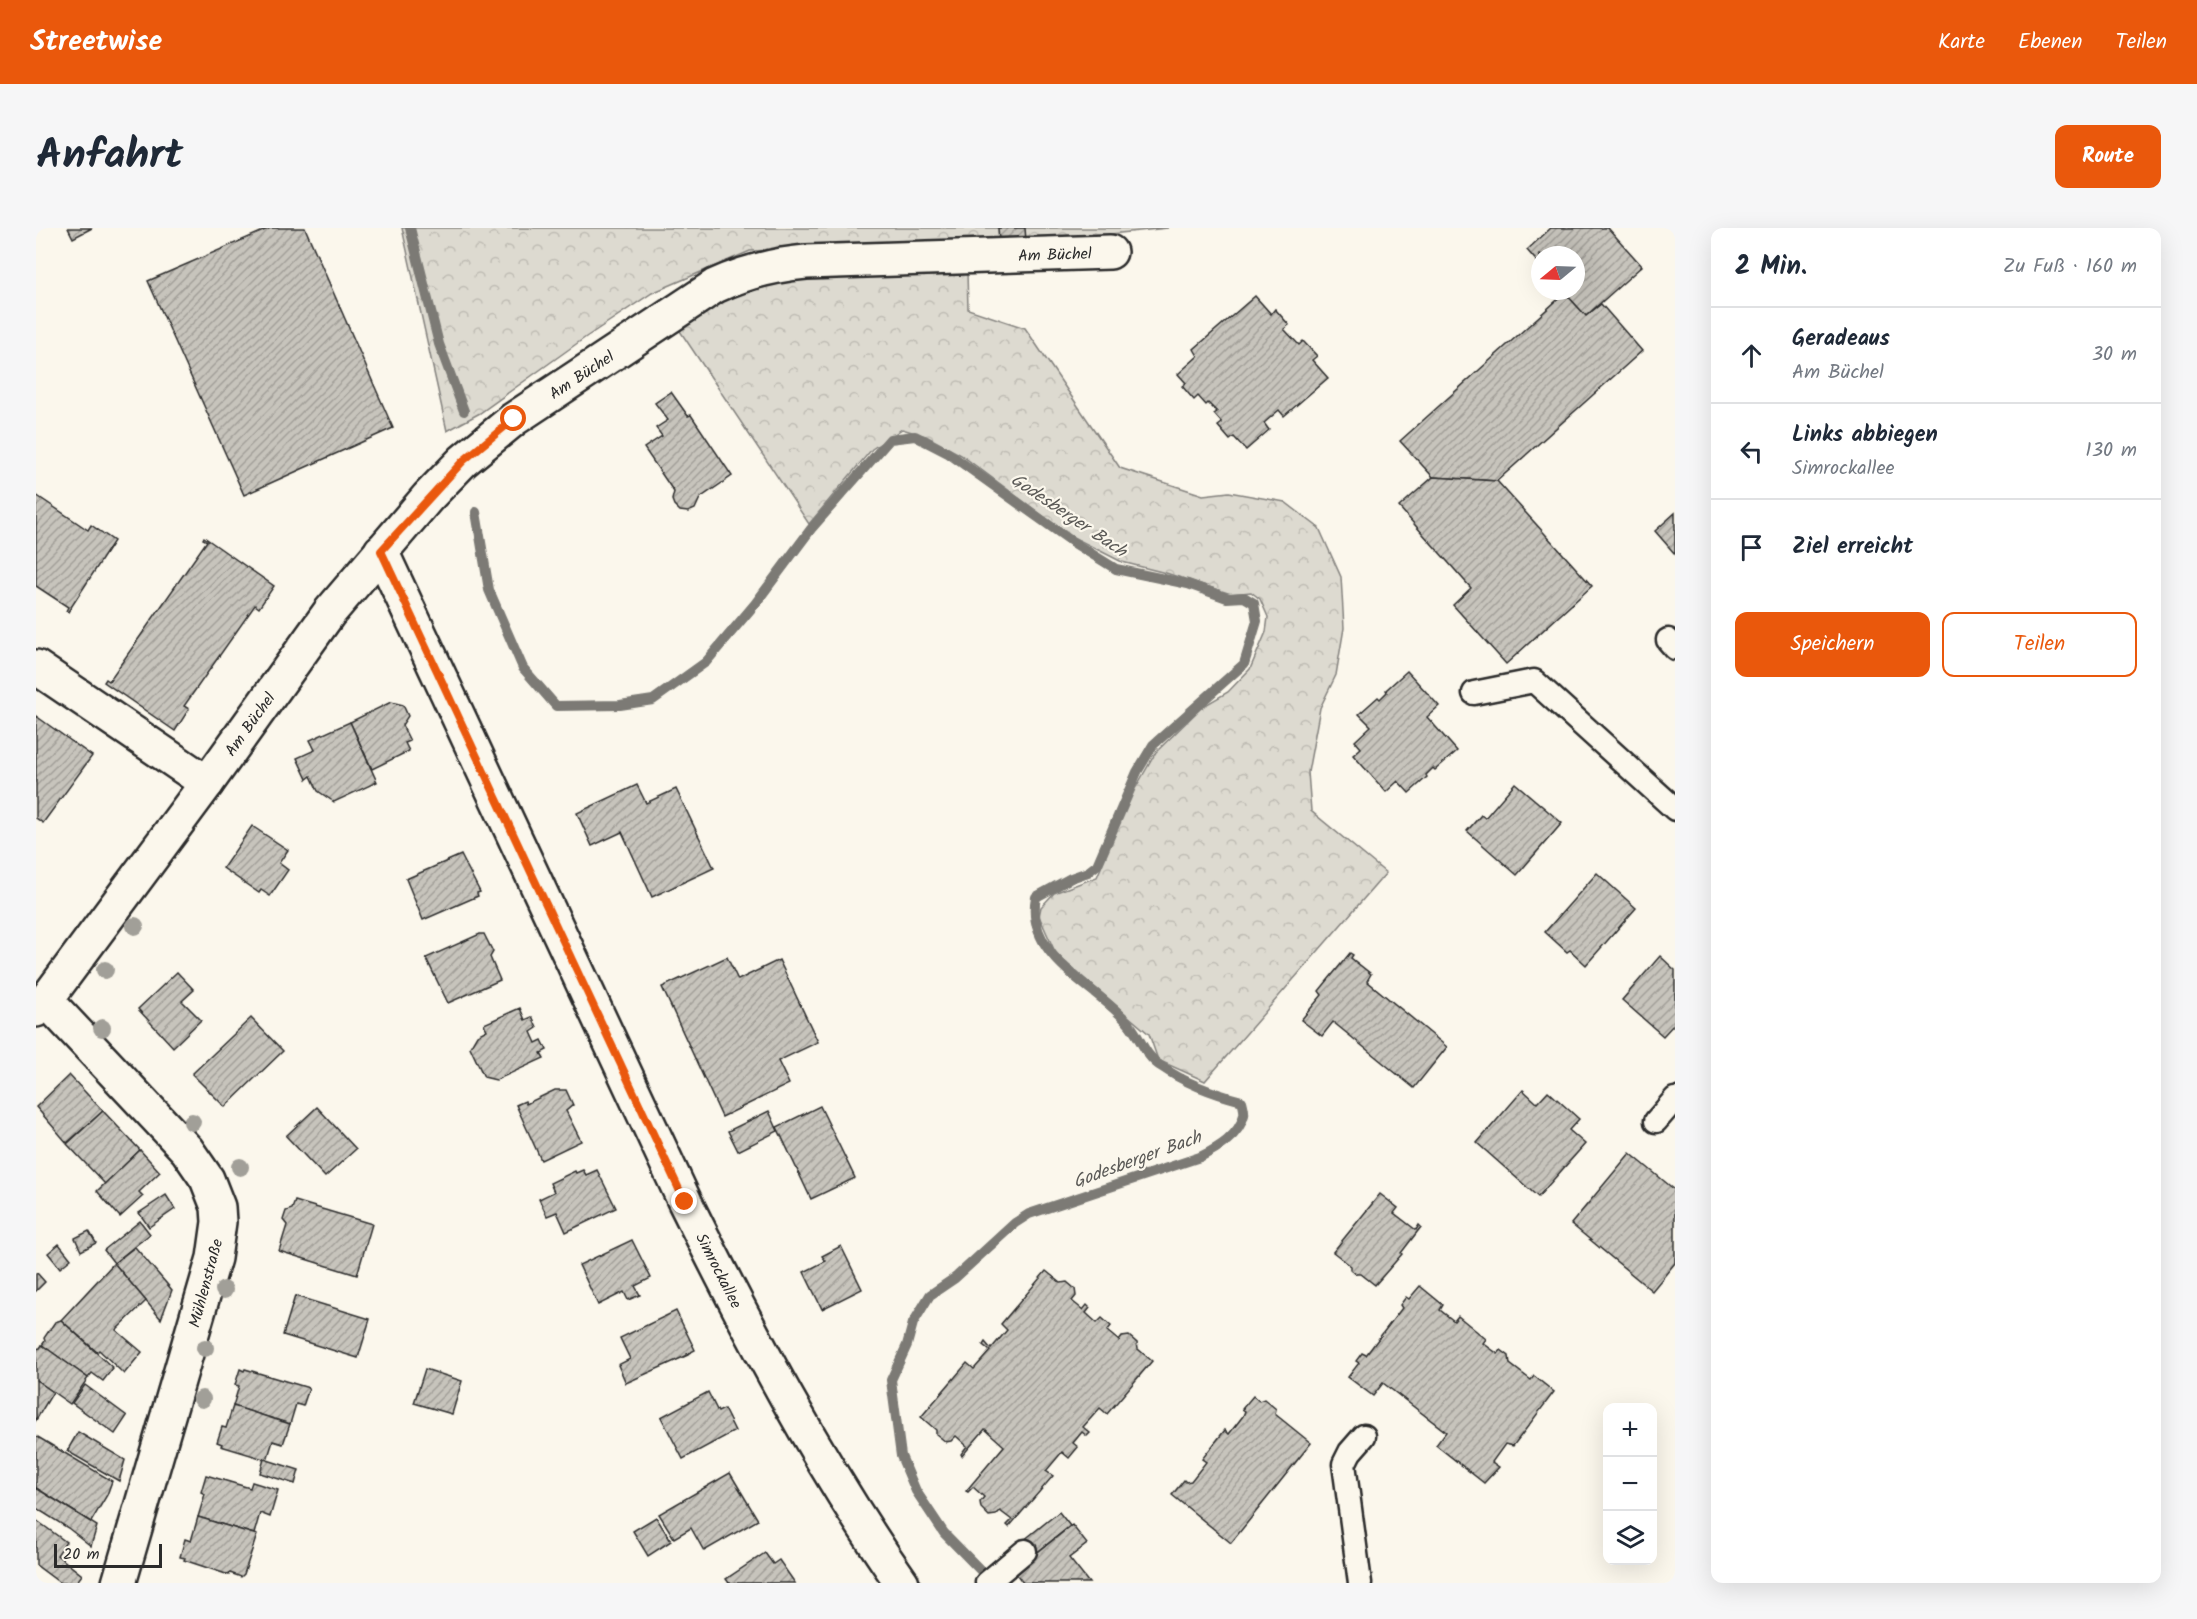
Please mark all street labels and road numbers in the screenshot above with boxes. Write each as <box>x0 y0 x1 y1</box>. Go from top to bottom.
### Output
street label: Am Büchel <box>1018 242 1092 269</box>
street label: Am Büchel <box>544 345 620 406</box>
street label: Am Büchel <box>219 688 282 762</box>
street label: Simrockallee <box>688 1229 748 1313</box>
street label: Mühlenstraße <box>183 1236 230 1331</box>

